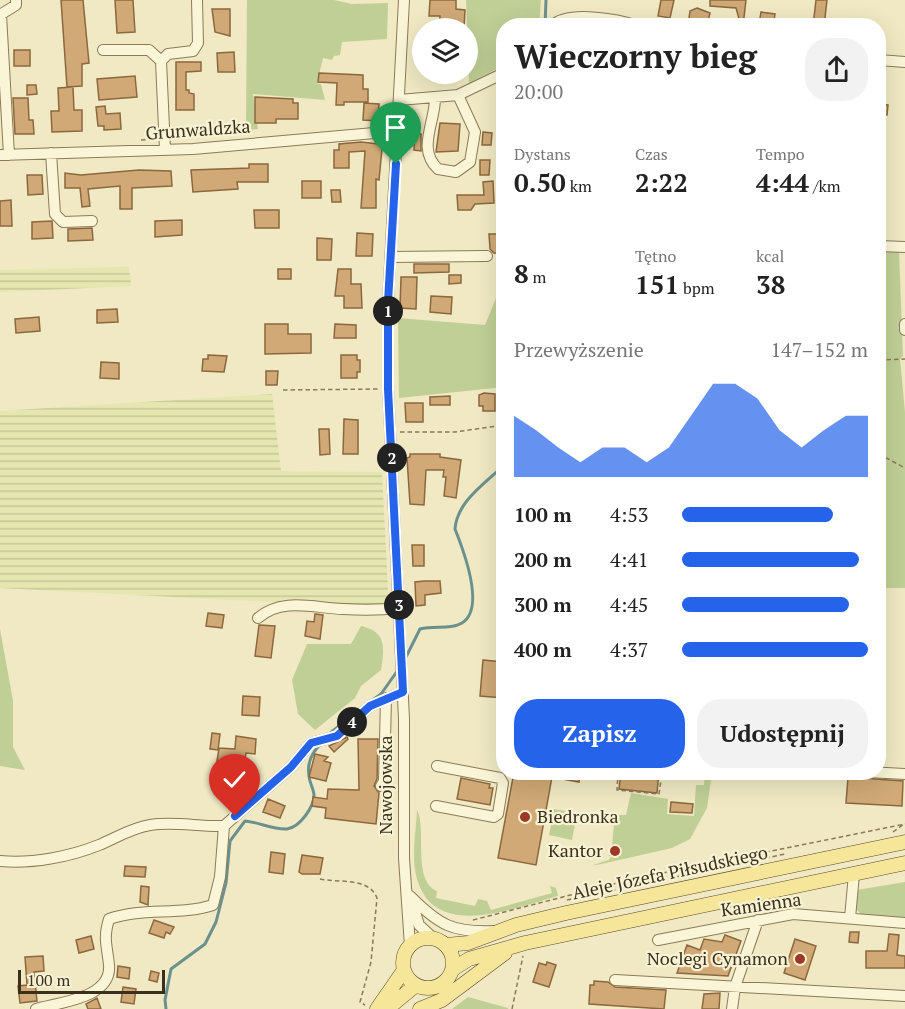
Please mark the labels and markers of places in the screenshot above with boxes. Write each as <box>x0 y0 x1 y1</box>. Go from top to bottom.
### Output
pin <box>370 102 421 164</box>
pin: 1 <box>373 296 403 326</box>
pin: 2 <box>377 443 407 473</box>
pin: 3 <box>384 590 414 620</box>
pin: 4 <box>337 707 367 737</box>
pin <box>209 754 260 816</box>
place label: Biedronka <box>537 804 618 828</box>
marker: Biedronka <box>518 810 532 824</box>
place label: Kantor <box>548 838 603 862</box>
marker: Kantor <box>608 844 622 858</box>
place label: Noclegi Cynamon <box>647 946 788 970</box>
marker: Noclegi Cynamon <box>793 952 807 966</box>

